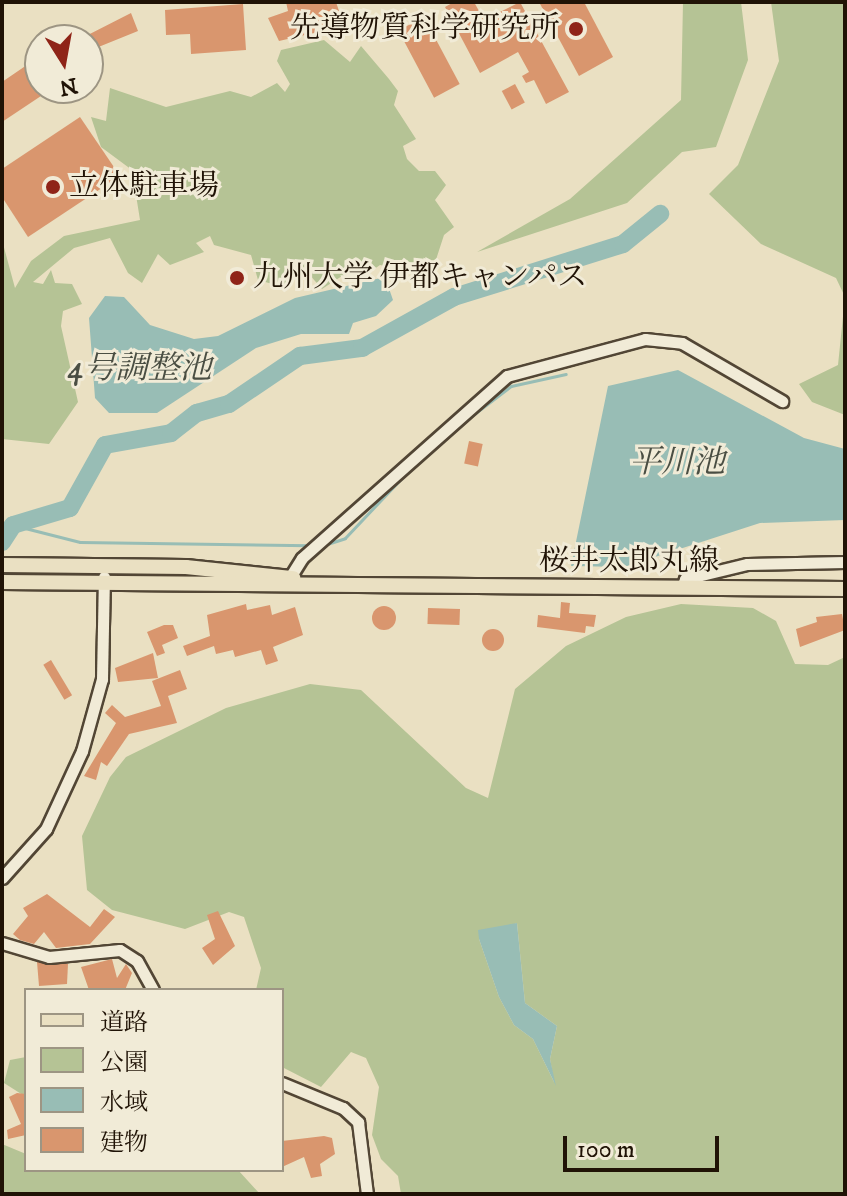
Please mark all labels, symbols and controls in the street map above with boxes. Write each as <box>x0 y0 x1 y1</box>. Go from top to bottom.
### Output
place label: 先導物質科学研究所 <box>290 11 560 47</box>
marker: 先導物質科学研究所 <box>567 20 585 38</box>
north arrow <box>24 24 104 104</box>
text: N <box>57 71 80 101</box>
place label: 立体駐車場 <box>69 169 219 205</box>
marker: 立体駐車場 <box>44 178 62 196</box>
place label: 九州大学 伊都キャンパス <box>253 260 589 296</box>
marker: 九州大学 伊都キャンパス <box>228 269 246 287</box>
water label: 4号調整池 <box>68 350 212 388</box>
water label: 平川池 <box>629 444 725 482</box>
street label: 桜井太郎丸線 <box>539 544 719 580</box>
legend <box>24 988 284 1172</box>
text: 道路 <box>100 1008 148 1038</box>
text: 公園 <box>100 1048 148 1078</box>
text: 水域 <box>100 1088 148 1118</box>
scale bar <box>567 1120 723 1170</box>
text: 建物 <box>100 1128 148 1158</box>
text: 100 m <box>577 1135 635 1165</box>

